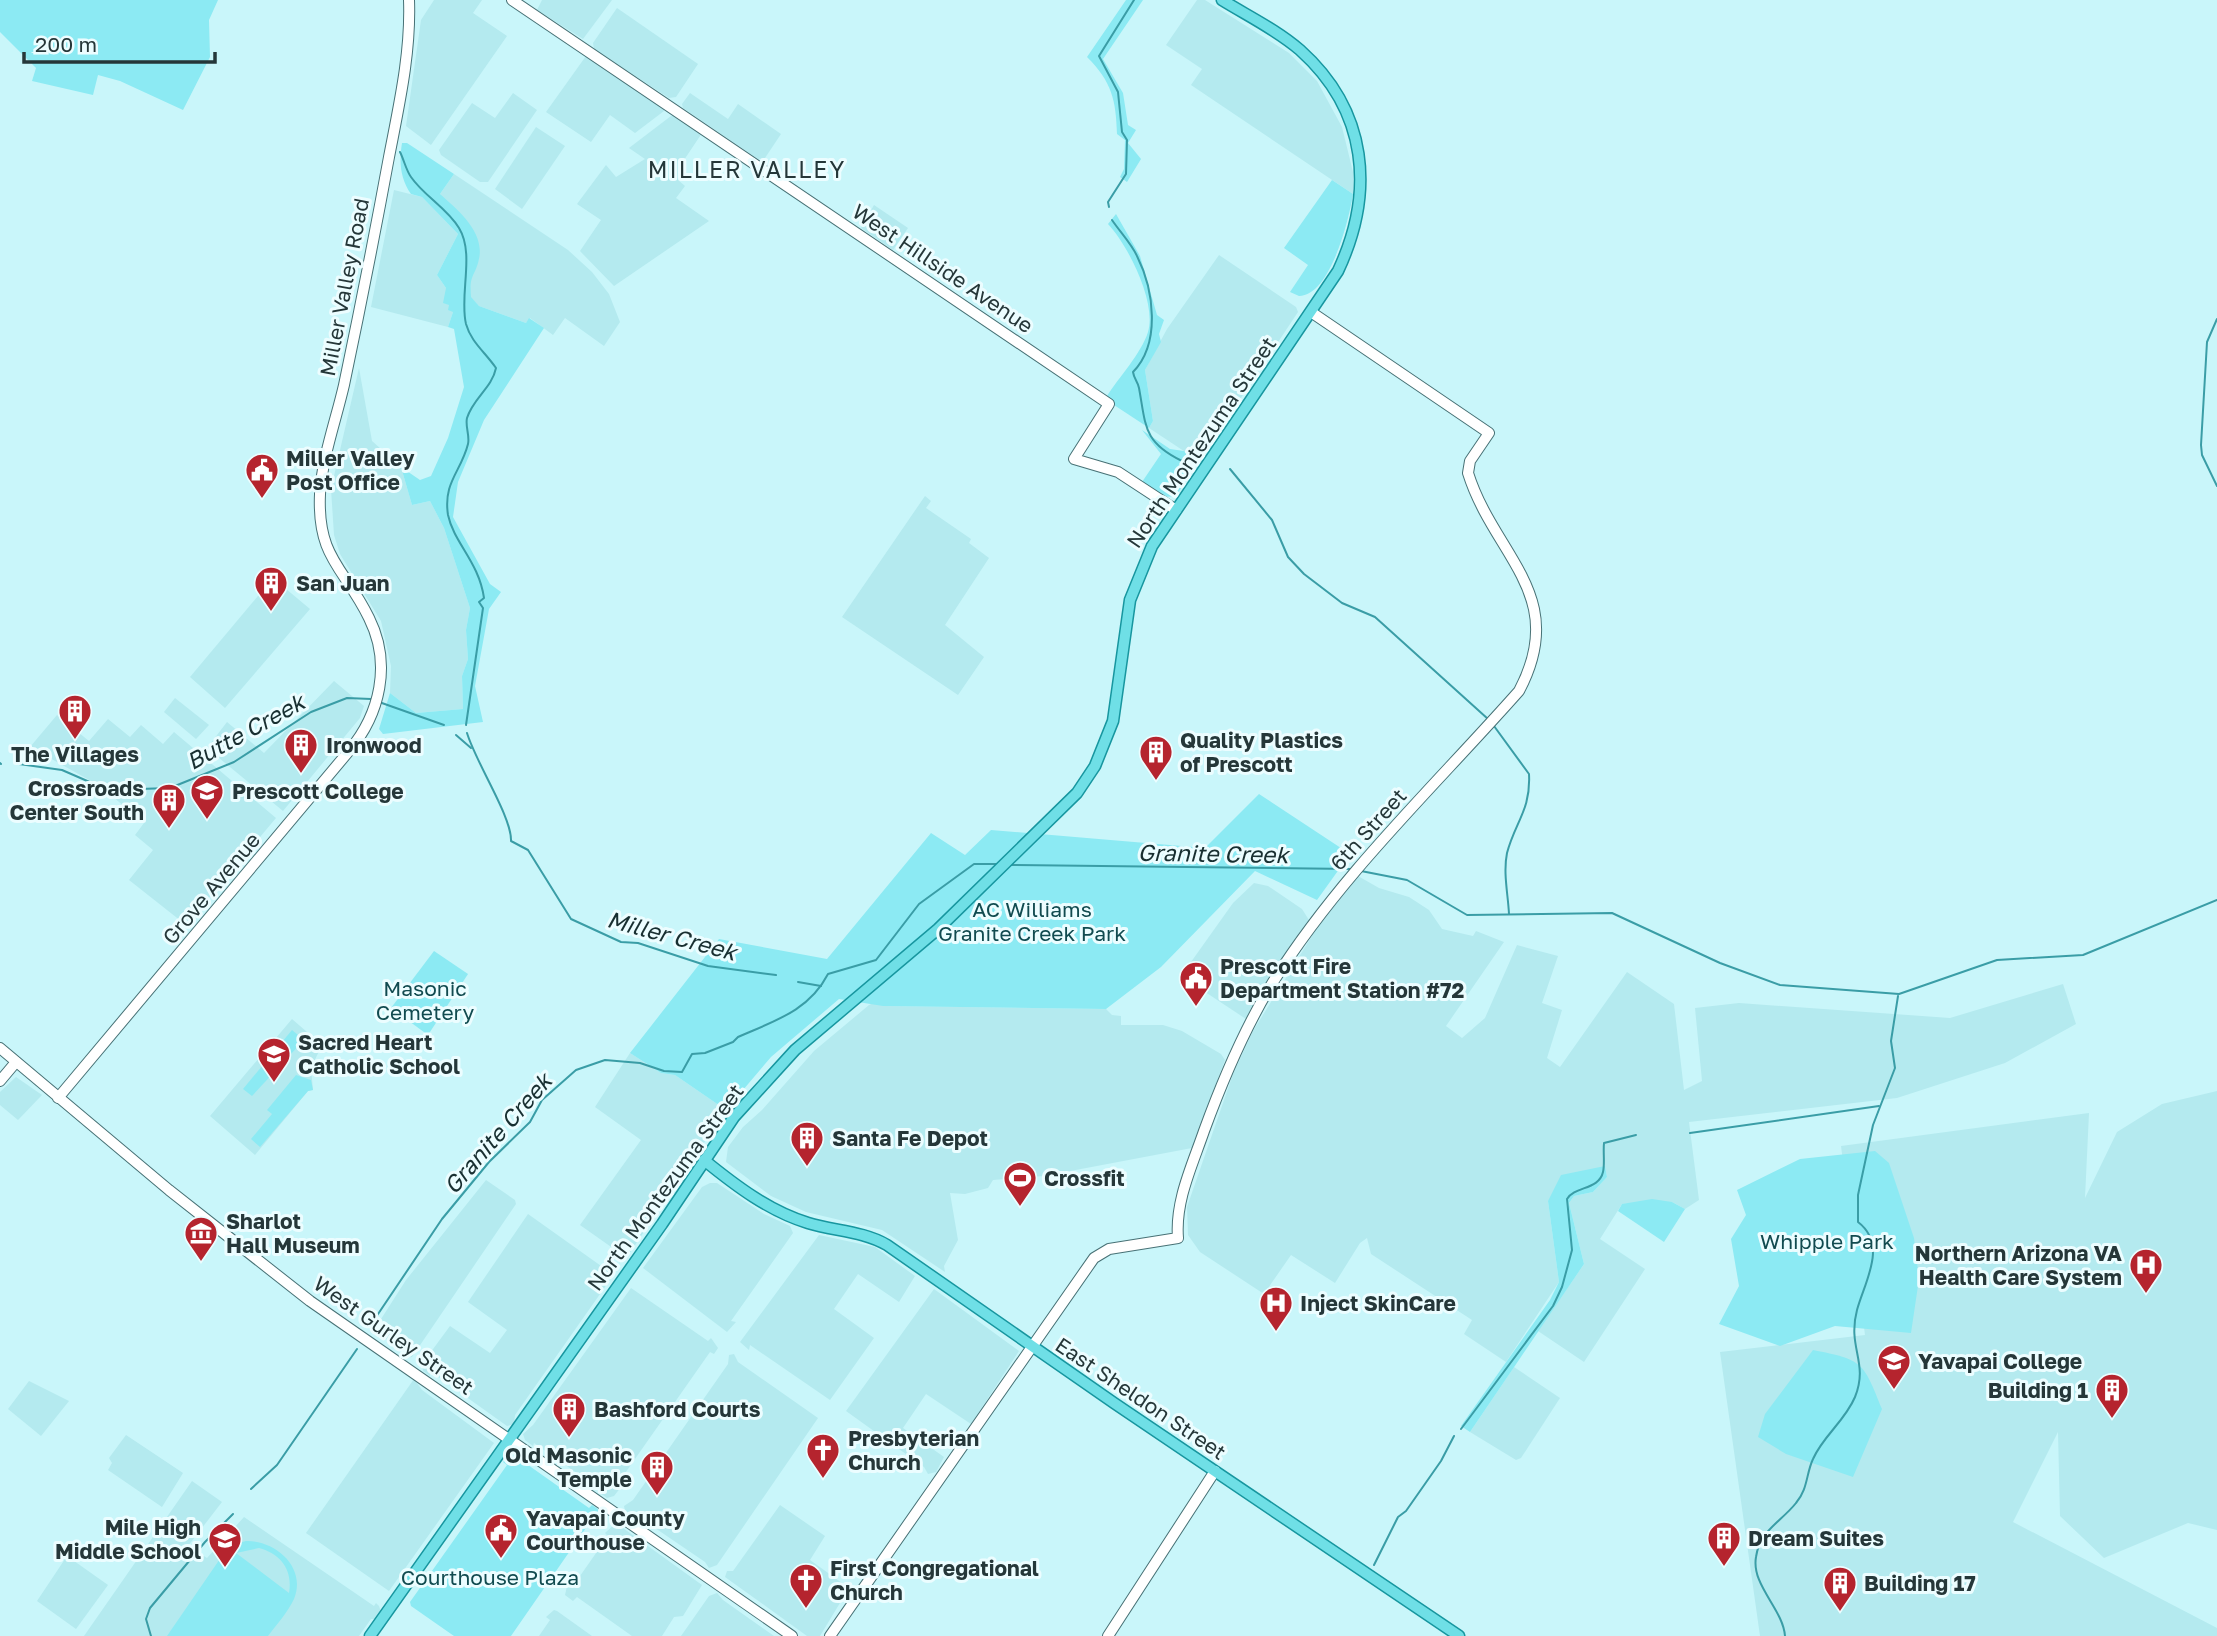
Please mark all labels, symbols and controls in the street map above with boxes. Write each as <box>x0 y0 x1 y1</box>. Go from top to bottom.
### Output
scale bar <box>24 21 215 65</box>
text: 200 m <box>35 31 97 57</box>
district label: MILLER VALLEY <box>648 155 846 183</box>
street label: Miller Valley Road <box>314 196 374 378</box>
street label: West Hillside Avenue <box>848 198 1038 338</box>
street label: North Montezuma Street <box>1121 332 1281 552</box>
place label: Miller Valley Post Office <box>286 445 415 495</box>
public building icon: Miller Valley Post Office <box>243 451 281 500</box>
building icon: San Juan <box>252 564 290 613</box>
place label: San Juan <box>296 570 390 596</box>
water label: Butte Creek <box>181 686 311 775</box>
building icon: The Villages <box>56 692 94 741</box>
building icon: Ironwood <box>282 726 320 775</box>
place label: Quality Plastics of Prescott <box>1180 727 1343 777</box>
place label: Ironwood <box>326 732 422 758</box>
building icon: Quality Plastics of Prescott <box>1137 733 1175 782</box>
place label: The Villages <box>11 741 139 767</box>
school or university icon: Prescott College <box>188 772 226 821</box>
place label: Crossroads Center South <box>9 775 144 825</box>
place label: Prescott College <box>232 778 404 804</box>
building icon: Crossroads Center South <box>150 781 188 830</box>
street label: 6th Street <box>1324 783 1412 875</box>
street label: Grove Avenue <box>157 827 265 949</box>
water label: Granite Creek <box>1137 838 1291 868</box>
park label: AC Williams Granite Creek Park <box>938 896 1126 946</box>
water label: Miller Creek <box>604 904 742 966</box>
place label: Prescott Fire Department Station #72 <box>1220 953 1465 1003</box>
public building icon: Prescott Fire Department Station #72 <box>1177 959 1215 1008</box>
park label: Masonic Cemetery <box>376 975 474 1025</box>
place label: Sacred Heart Catholic School <box>298 1029 460 1079</box>
school or university icon: Sacred Heart Catholic School <box>255 1035 293 1084</box>
water label: Granite Creek <box>437 1065 558 1199</box>
street label: North Montezuma Street <box>581 1079 749 1295</box>
building icon: Santa Fe Depot <box>788 1119 826 1168</box>
place label: Santa Fe Depot <box>832 1125 988 1151</box>
sports icon: Crossfit <box>1001 1159 1039 1208</box>
place label: Crossfit <box>1044 1165 1125 1191</box>
place label: Sharlot Hall Museum <box>226 1208 360 1258</box>
museum icon: Sharlot Hall Museum <box>182 1214 220 1263</box>
park label: Whipple Park <box>1760 1228 1894 1254</box>
place label: Northern Arizona VA Health Care System <box>1915 1240 2122 1290</box>
hospital icon: Northern Arizona VA Health Care System <box>2127 1246 2165 1295</box>
street label: West Gurley Street <box>309 1270 479 1400</box>
hospital icon: Inject SkinCare <box>1257 1284 1295 1333</box>
place label: Inject SkinCare <box>1300 1290 1456 1316</box>
street label: East Sheldon Street <box>1051 1331 1231 1465</box>
school or university icon: Yavapai College <box>1875 1342 1913 1391</box>
place label: Yavapai College <box>1918 1348 2082 1374</box>
building icon: Building 1 <box>2093 1371 2131 1420</box>
place label: Building 1 <box>1988 1377 2088 1403</box>
building icon: Bashford Courts <box>550 1390 588 1439</box>
place label: Bashford Courts <box>594 1396 761 1422</box>
place label: Presbyterian Church <box>848 1425 979 1475</box>
church icon: Presbyterian Church <box>804 1431 842 1480</box>
place label: Old Masonic Temple <box>505 1442 632 1492</box>
building icon: Old Masonic Temple <box>638 1448 676 1497</box>
place label: Yavapai County Courthouse <box>526 1505 685 1555</box>
public building icon: Yavapai County Courthouse <box>482 1511 520 1560</box>
place label: Mile High Middle School <box>55 1514 201 1564</box>
building icon: Dream Suites <box>1705 1519 1743 1568</box>
school or university icon: Mile High Middle School <box>206 1520 244 1569</box>
place label: Dream Suites <box>1748 1525 1884 1551</box>
place label: First Congregational Church <box>830 1555 1039 1605</box>
church icon: First Congregational Church <box>787 1561 825 1610</box>
park label: Courthouse Plaza <box>401 1564 579 1590</box>
building icon: Building 17 <box>1821 1564 1859 1613</box>
place label: Building 17 <box>1864 1570 1976 1596</box>

